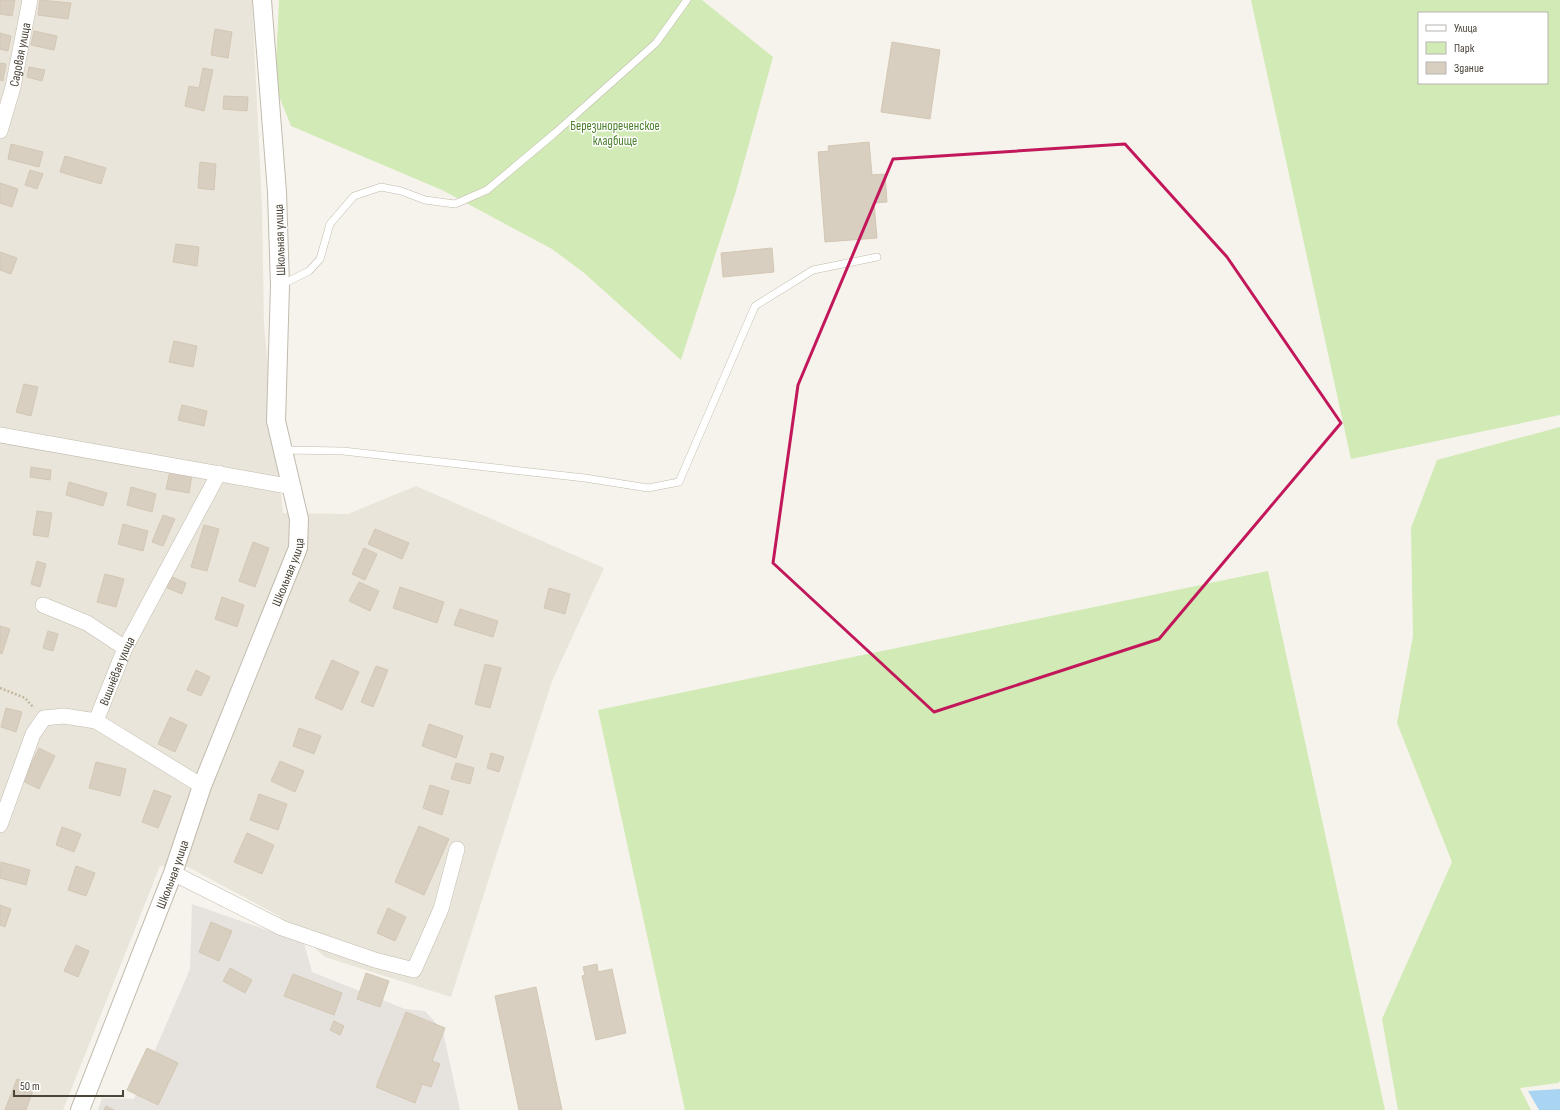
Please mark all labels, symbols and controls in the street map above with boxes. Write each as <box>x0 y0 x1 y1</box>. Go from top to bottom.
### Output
legend <box>1418 12 1548 84</box>
street label: Садовая улица <box>6 21 34 88</box>
text: Улица <box>1454 21 1478 36</box>
text: Парк <box>1454 41 1475 56</box>
text: Здание <box>1454 61 1484 76</box>
park label: Березинореченское кладбище <box>570 118 660 149</box>
street label: Школьная улица <box>271 204 289 276</box>
street label: Школьная улица <box>268 538 307 609</box>
street label: Вишнёвая улица <box>96 634 139 708</box>
street label: Школьная улица <box>153 838 192 911</box>
scale bar <box>14 1072 123 1098</box>
text: 50 m <box>20 1079 40 1094</box>

